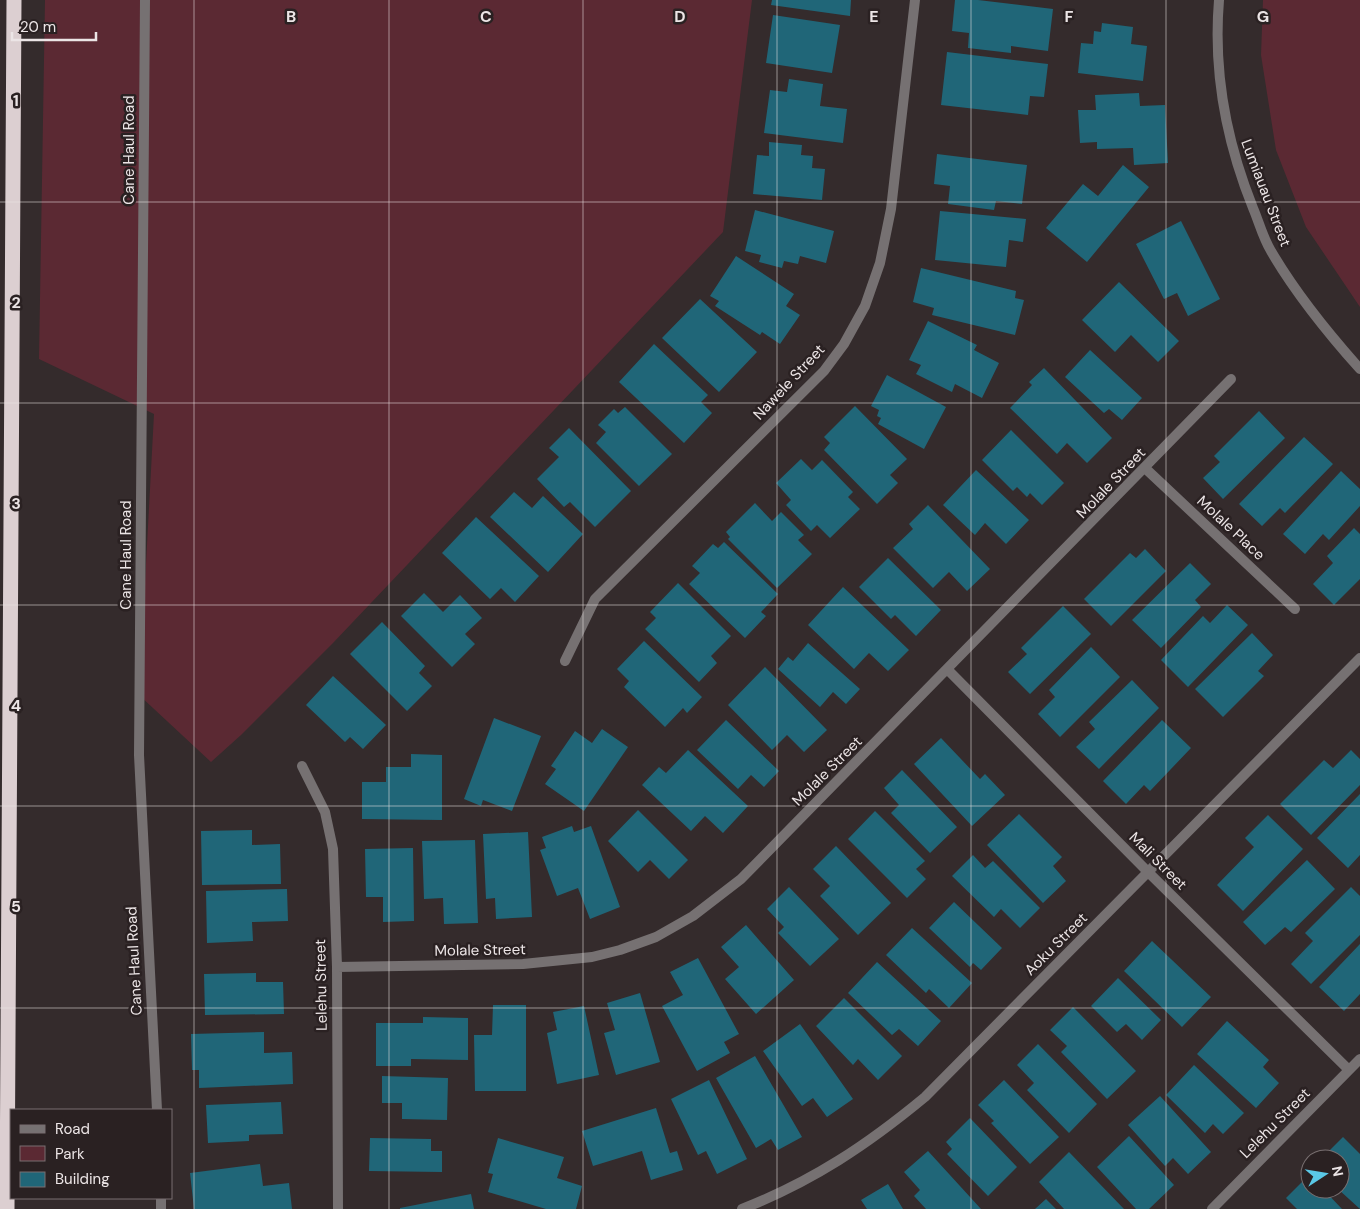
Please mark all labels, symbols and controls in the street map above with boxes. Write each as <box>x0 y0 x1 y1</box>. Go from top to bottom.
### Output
text: B <box>286 6 296 27</box>
text: C <box>480 6 492 27</box>
text: D <box>674 6 686 27</box>
text: E <box>869 6 879 27</box>
text: F <box>1065 6 1074 27</box>
text: G <box>1257 6 1269 27</box>
scale bar <box>12 10 96 42</box>
text: 20 m <box>20 17 56 37</box>
text: 1 <box>13 90 19 111</box>
street label: Cane Haul Road <box>119 95 139 205</box>
street label: Lumiauau Street <box>1236 136 1296 250</box>
text: 2 <box>11 292 21 313</box>
street label: Nawele Street <box>749 340 829 424</box>
street label: Molale Street <box>1072 443 1150 523</box>
street label: Molale Place <box>1193 491 1269 565</box>
text: 3 <box>11 493 21 514</box>
street label: Cane Haul Road <box>116 500 136 610</box>
text: 4 <box>11 695 21 716</box>
street label: Molale Street <box>788 732 866 810</box>
street label: Mali Street <box>1125 828 1191 894</box>
text: 5 <box>11 896 21 917</box>
street label: Cane Haul Road <box>121 906 147 1016</box>
street label: Aoku Street <box>1020 908 1092 980</box>
street label: Lelehu Street <box>310 939 332 1031</box>
street label: Molale Street <box>434 939 526 961</box>
street label: Lelehu Street <box>1236 1083 1315 1162</box>
legend <box>10 1109 172 1199</box>
text: Road <box>55 1119 90 1139</box>
text: Park <box>55 1144 85 1164</box>
north arrow <box>1300 1149 1350 1199</box>
text: N <box>1328 1164 1348 1178</box>
text: Building <box>55 1169 110 1189</box>

